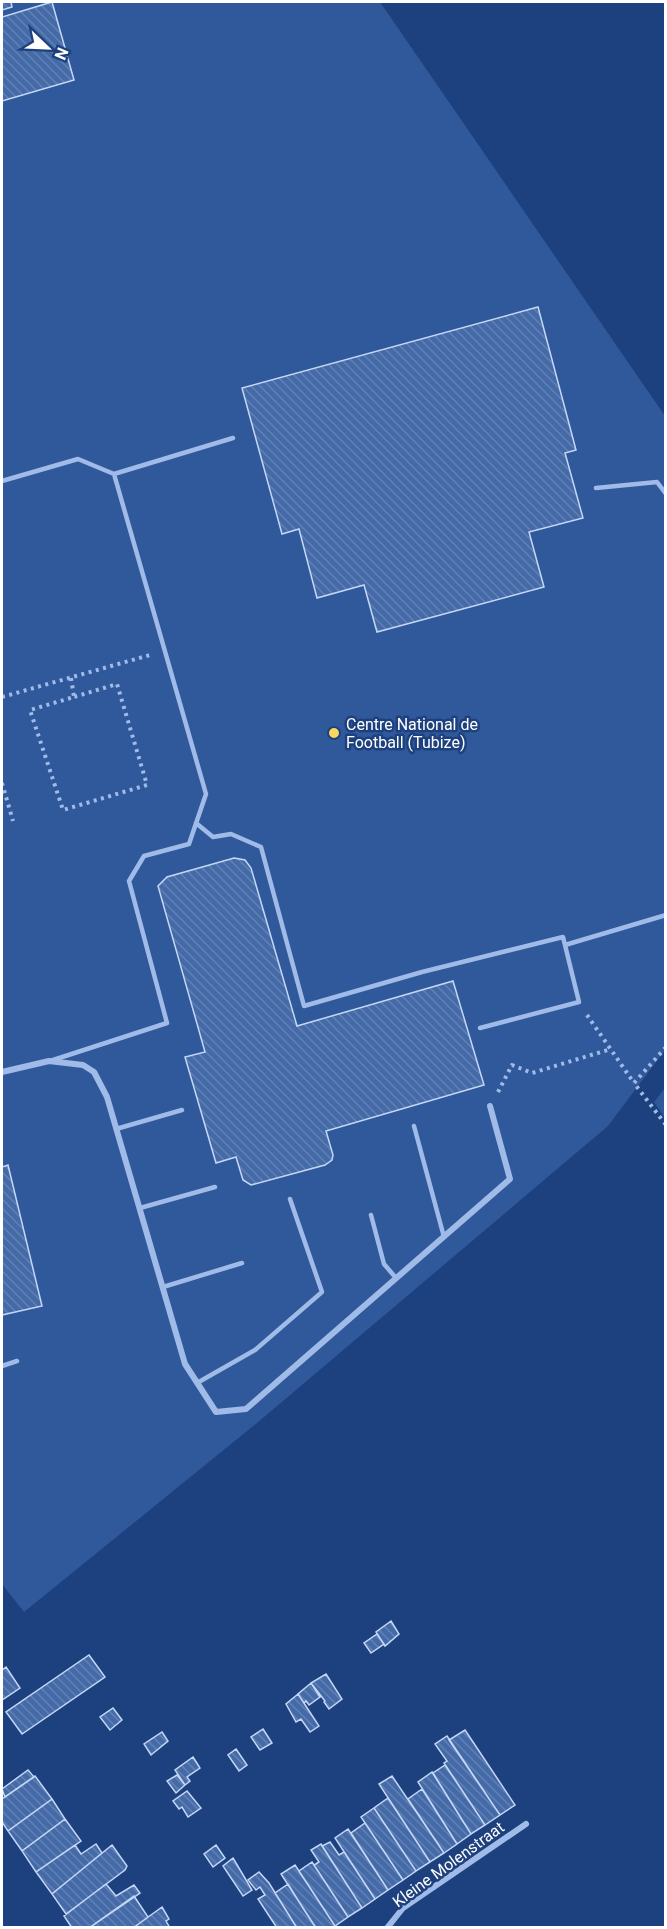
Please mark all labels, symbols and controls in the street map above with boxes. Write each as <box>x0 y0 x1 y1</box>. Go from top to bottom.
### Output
north arrow <box>18 18 78 78</box>
text: N <box>50 45 72 63</box>
place label: Centre National de Football (Tubize) <box>346 715 478 752</box>
marker: Centre National de Football (Tubize) <box>327 726 341 740</box>
street label: Kleine Molenstraat <box>389 1818 508 1911</box>

